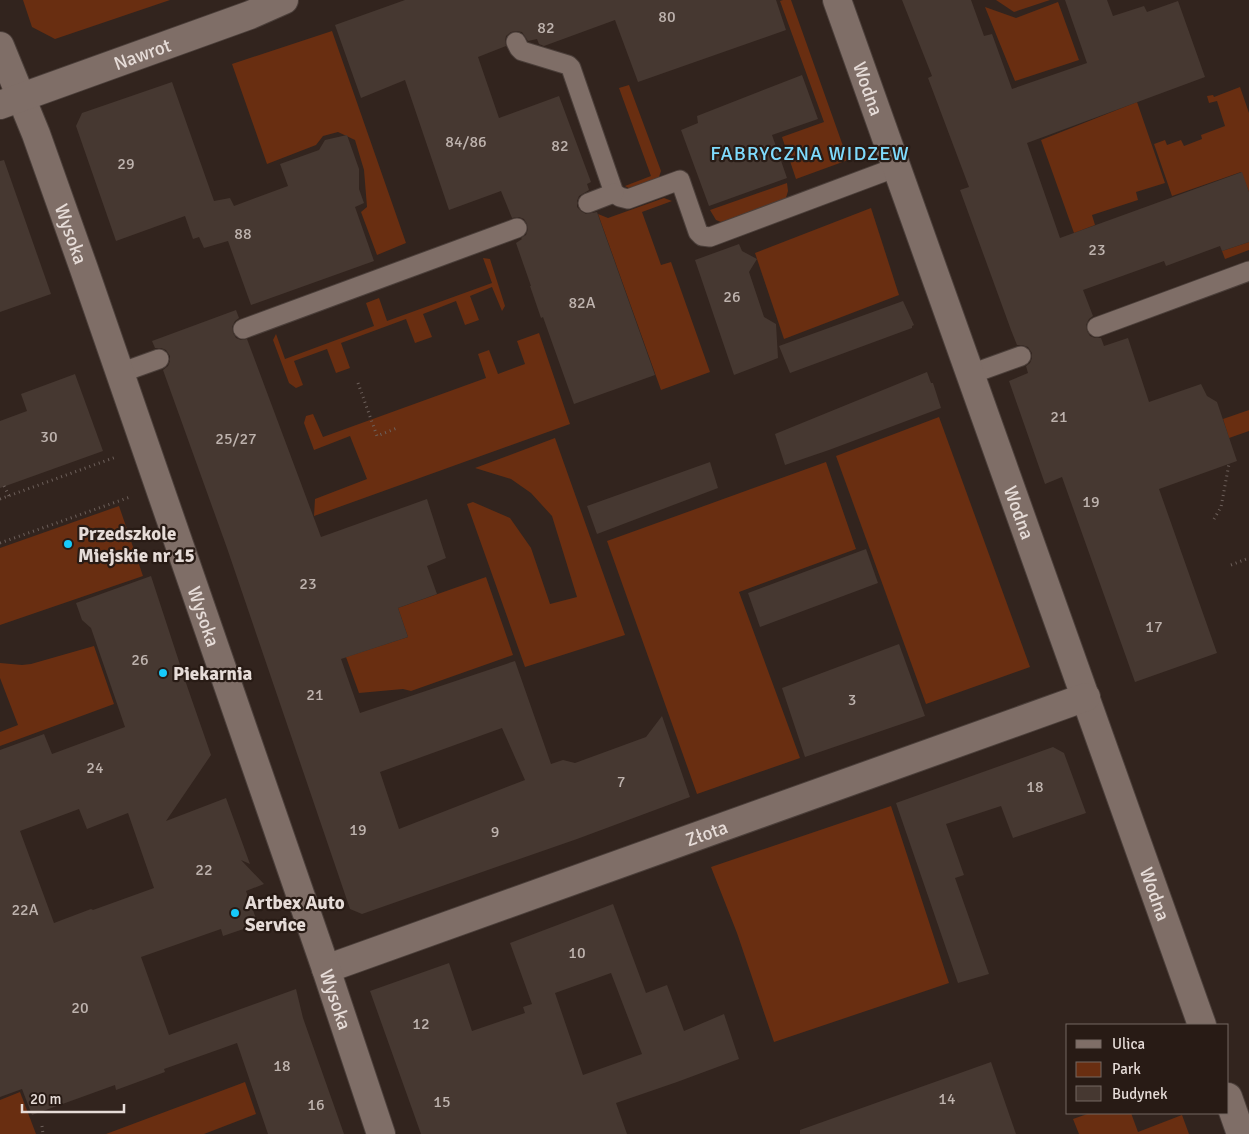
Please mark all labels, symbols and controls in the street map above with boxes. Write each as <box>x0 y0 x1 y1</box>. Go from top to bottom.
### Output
house number: 80 <box>658 7 676 27</box>
house number: 82 <box>537 18 555 38</box>
street label: Nawrot <box>111 33 175 76</box>
street label: Wodna <box>847 59 888 119</box>
house number: 84/86 <box>445 132 487 152</box>
house number: 82 <box>551 136 569 156</box>
district label: FABRYCZNA WIDZEW <box>710 141 910 166</box>
house number: 29 <box>117 154 135 174</box>
street label: Wysoka <box>49 201 92 268</box>
house number: 88 <box>234 224 252 244</box>
house number: 23 <box>1088 240 1106 260</box>
house number: 26 <box>723 287 741 307</box>
house number: 82A <box>568 293 596 313</box>
house number: 21 <box>1050 407 1068 427</box>
house number: 30 <box>40 427 58 447</box>
house number: 25/27 <box>215 429 257 449</box>
street label: Wodna <box>998 483 1039 543</box>
house number: 19 <box>1082 492 1100 512</box>
place label: Przedszkole Miejskie nr 15 <box>78 522 195 568</box>
marker: Przedszkole Miejskie nr 15 <box>62 538 74 550</box>
house number: 23 <box>299 574 317 594</box>
street label: Wysoka <box>182 583 225 650</box>
house number: 17 <box>1145 617 1163 637</box>
house number: 26 <box>131 650 149 670</box>
place label: Piekarnia <box>173 662 253 686</box>
marker: Piekarnia <box>157 667 169 679</box>
house number: 21 <box>306 685 324 705</box>
house number: 3 <box>848 690 856 710</box>
house number: 24 <box>86 758 104 778</box>
house number: 7 <box>617 772 625 792</box>
house number: 18 <box>1026 777 1044 797</box>
street label: Złota <box>682 815 731 852</box>
house number: 19 <box>349 820 367 840</box>
house number: 9 <box>491 822 499 842</box>
house number: 22 <box>195 860 213 880</box>
street label: Wodna <box>1134 864 1175 924</box>
place label: Artbex Auto Service <box>245 891 345 937</box>
house number: 22A <box>11 900 39 920</box>
marker: Artbex Auto Service <box>229 907 241 919</box>
house number: 10 <box>568 943 586 963</box>
street label: Wysoka <box>314 966 356 1033</box>
house number: 20 <box>71 998 89 1018</box>
house number: 12 <box>412 1014 430 1034</box>
legend <box>1066 1024 1229 1114</box>
text: Ulica <box>1112 1035 1145 1053</box>
house number: 18 <box>273 1056 291 1076</box>
text: Park <box>1112 1060 1141 1078</box>
scale bar <box>22 1082 125 1114</box>
text: Budynek <box>1112 1085 1168 1103</box>
house number: 14 <box>938 1089 956 1109</box>
text: 20 m <box>30 1090 61 1108</box>
house number: 15 <box>433 1092 451 1112</box>
house number: 16 <box>307 1095 325 1115</box>

